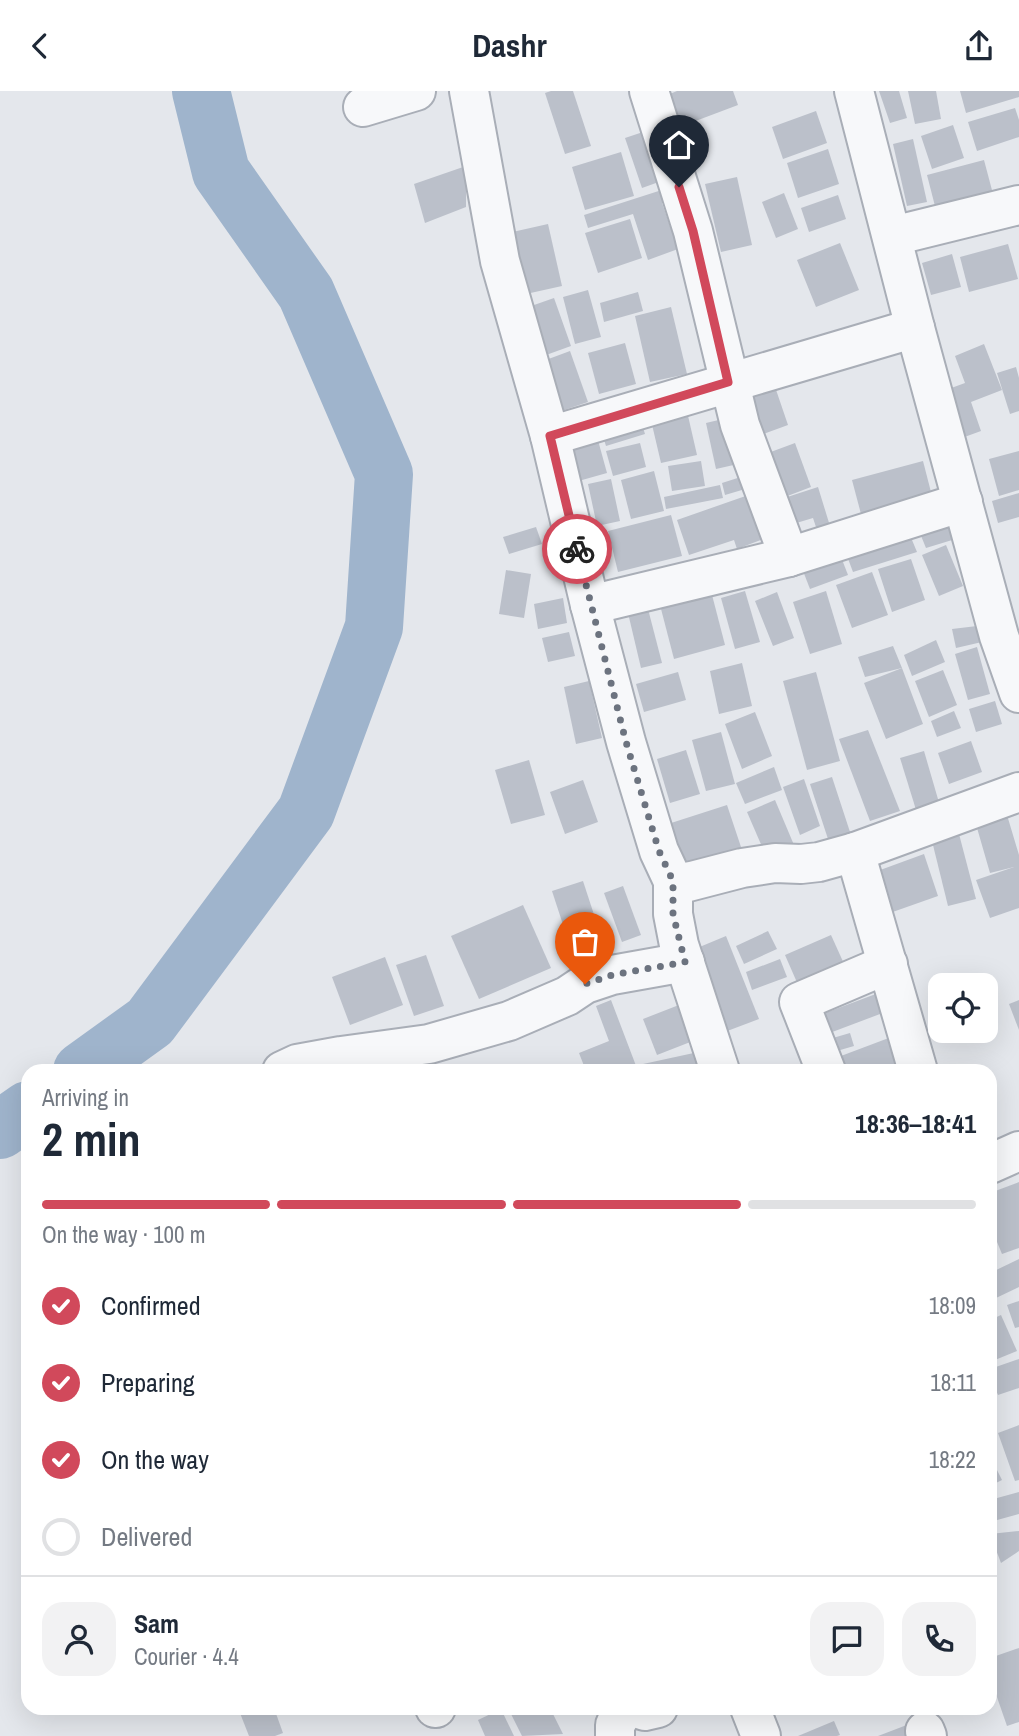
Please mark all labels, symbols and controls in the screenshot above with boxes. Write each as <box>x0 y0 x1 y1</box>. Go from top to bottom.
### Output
text: Dashr <box>472 24 547 67</box>
icon: back <box>21 27 59 65</box>
icon: share <box>960 27 998 65</box>
pin <box>649 115 709 187</box>
icon: home <box>660 126 698 164</box>
courier <box>542 514 612 584</box>
icon: bike <box>558 530 596 568</box>
pin <box>555 912 615 984</box>
icon: bag <box>566 923 604 961</box>
map controls <box>928 973 998 1043</box>
button: locate <box>928 973 998 1043</box>
text: Arriving in <box>42 1082 129 1113</box>
text: 18:36–18:41 <box>855 1106 976 1141</box>
text: 2 min <box>42 1108 141 1170</box>
text: On the way · 100 m <box>42 1219 206 1250</box>
icon: check <box>42 1287 80 1325</box>
text: Confirmed <box>101 1288 201 1323</box>
text: 18:09 <box>929 1290 976 1321</box>
icon: check <box>42 1364 80 1402</box>
text: Preparing <box>101 1365 195 1400</box>
text: 18:11 <box>930 1367 976 1398</box>
icon: check <box>42 1441 80 1479</box>
text: On the way <box>101 1442 209 1477</box>
text: 18:22 <box>929 1444 976 1475</box>
text: Delivered <box>101 1519 192 1554</box>
button: person <box>42 1602 116 1676</box>
button: chat <box>810 1602 884 1676</box>
button: phone <box>902 1602 976 1676</box>
text: Sam <box>134 1606 179 1641</box>
text: Courier · 4.4 <box>134 1641 239 1672</box>

